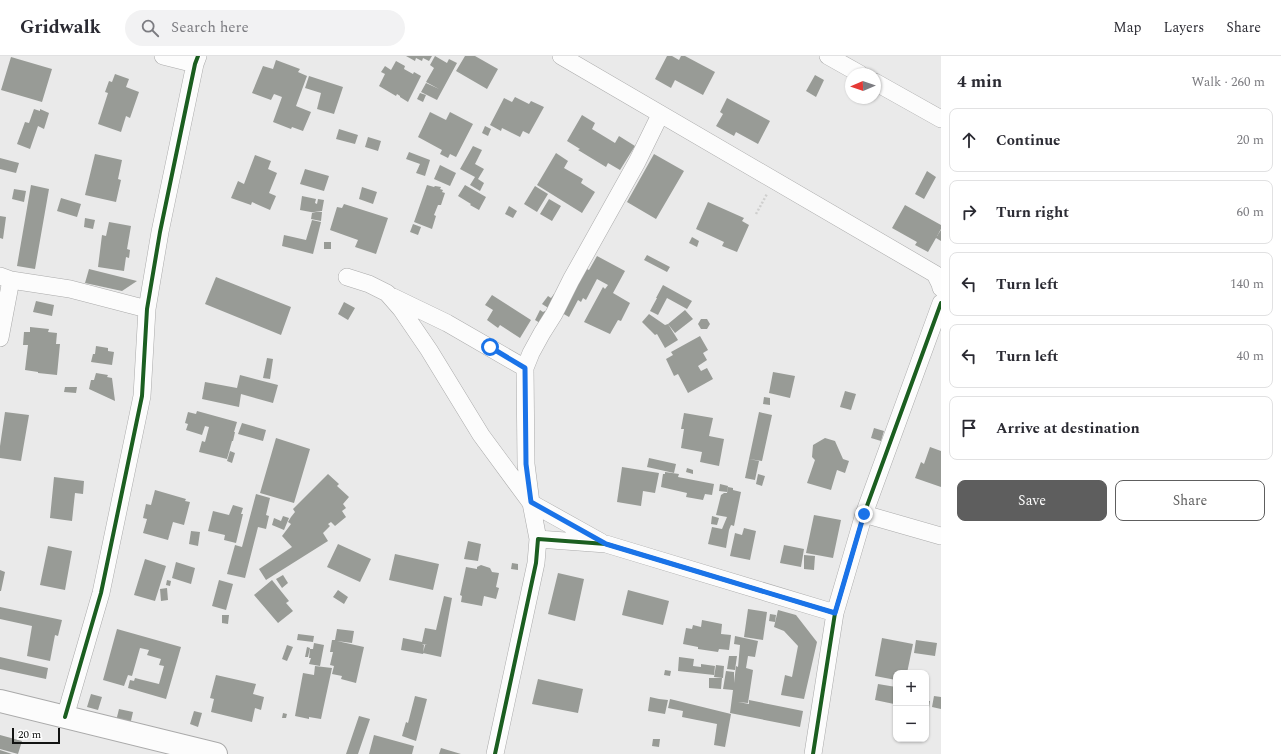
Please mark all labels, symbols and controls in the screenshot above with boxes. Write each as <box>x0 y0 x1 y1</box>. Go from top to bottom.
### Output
search box <box>125 10 405 46</box>
text: Gridwalk <box>20 13 101 42</box>
text: Search here <box>171 16 249 39</box>
icon: search <box>139 17 161 39</box>
text: Map <box>1113 17 1142 38</box>
text: Layers <box>1164 17 1204 38</box>
text: Share <box>1226 17 1261 38</box>
north arrow <box>845 68 881 104</box>
text: 4 min <box>957 69 1002 95</box>
text: Walk · 260 m <box>1191 72 1265 92</box>
icon: ahead <box>958 129 980 151</box>
text: Continue <box>996 129 1061 152</box>
text: 20 m <box>1237 130 1264 150</box>
icon: right <box>958 201 980 223</box>
text: Turn right <box>996 201 1069 224</box>
text: 60 m <box>1237 202 1264 222</box>
icon: left <box>958 273 980 295</box>
text: Turn left <box>996 273 1058 296</box>
text: 140 m <box>1230 274 1264 294</box>
route start <box>481 338 499 356</box>
icon: left <box>958 345 980 367</box>
text: Turn left <box>996 345 1058 368</box>
text: 40 m <box>1237 346 1264 366</box>
icon: arrive <box>958 417 980 439</box>
text: Arrive at destination <box>996 417 1140 440</box>
button: Save <box>957 480 1107 521</box>
button: Share <box>1115 480 1265 521</box>
route end <box>855 505 873 523</box>
map controls <box>893 670 929 742</box>
button: + <box>893 670 929 706</box>
button: − <box>893 706 929 742</box>
scale bar <box>12 726 60 745</box>
text: 20 m <box>18 726 41 743</box>

